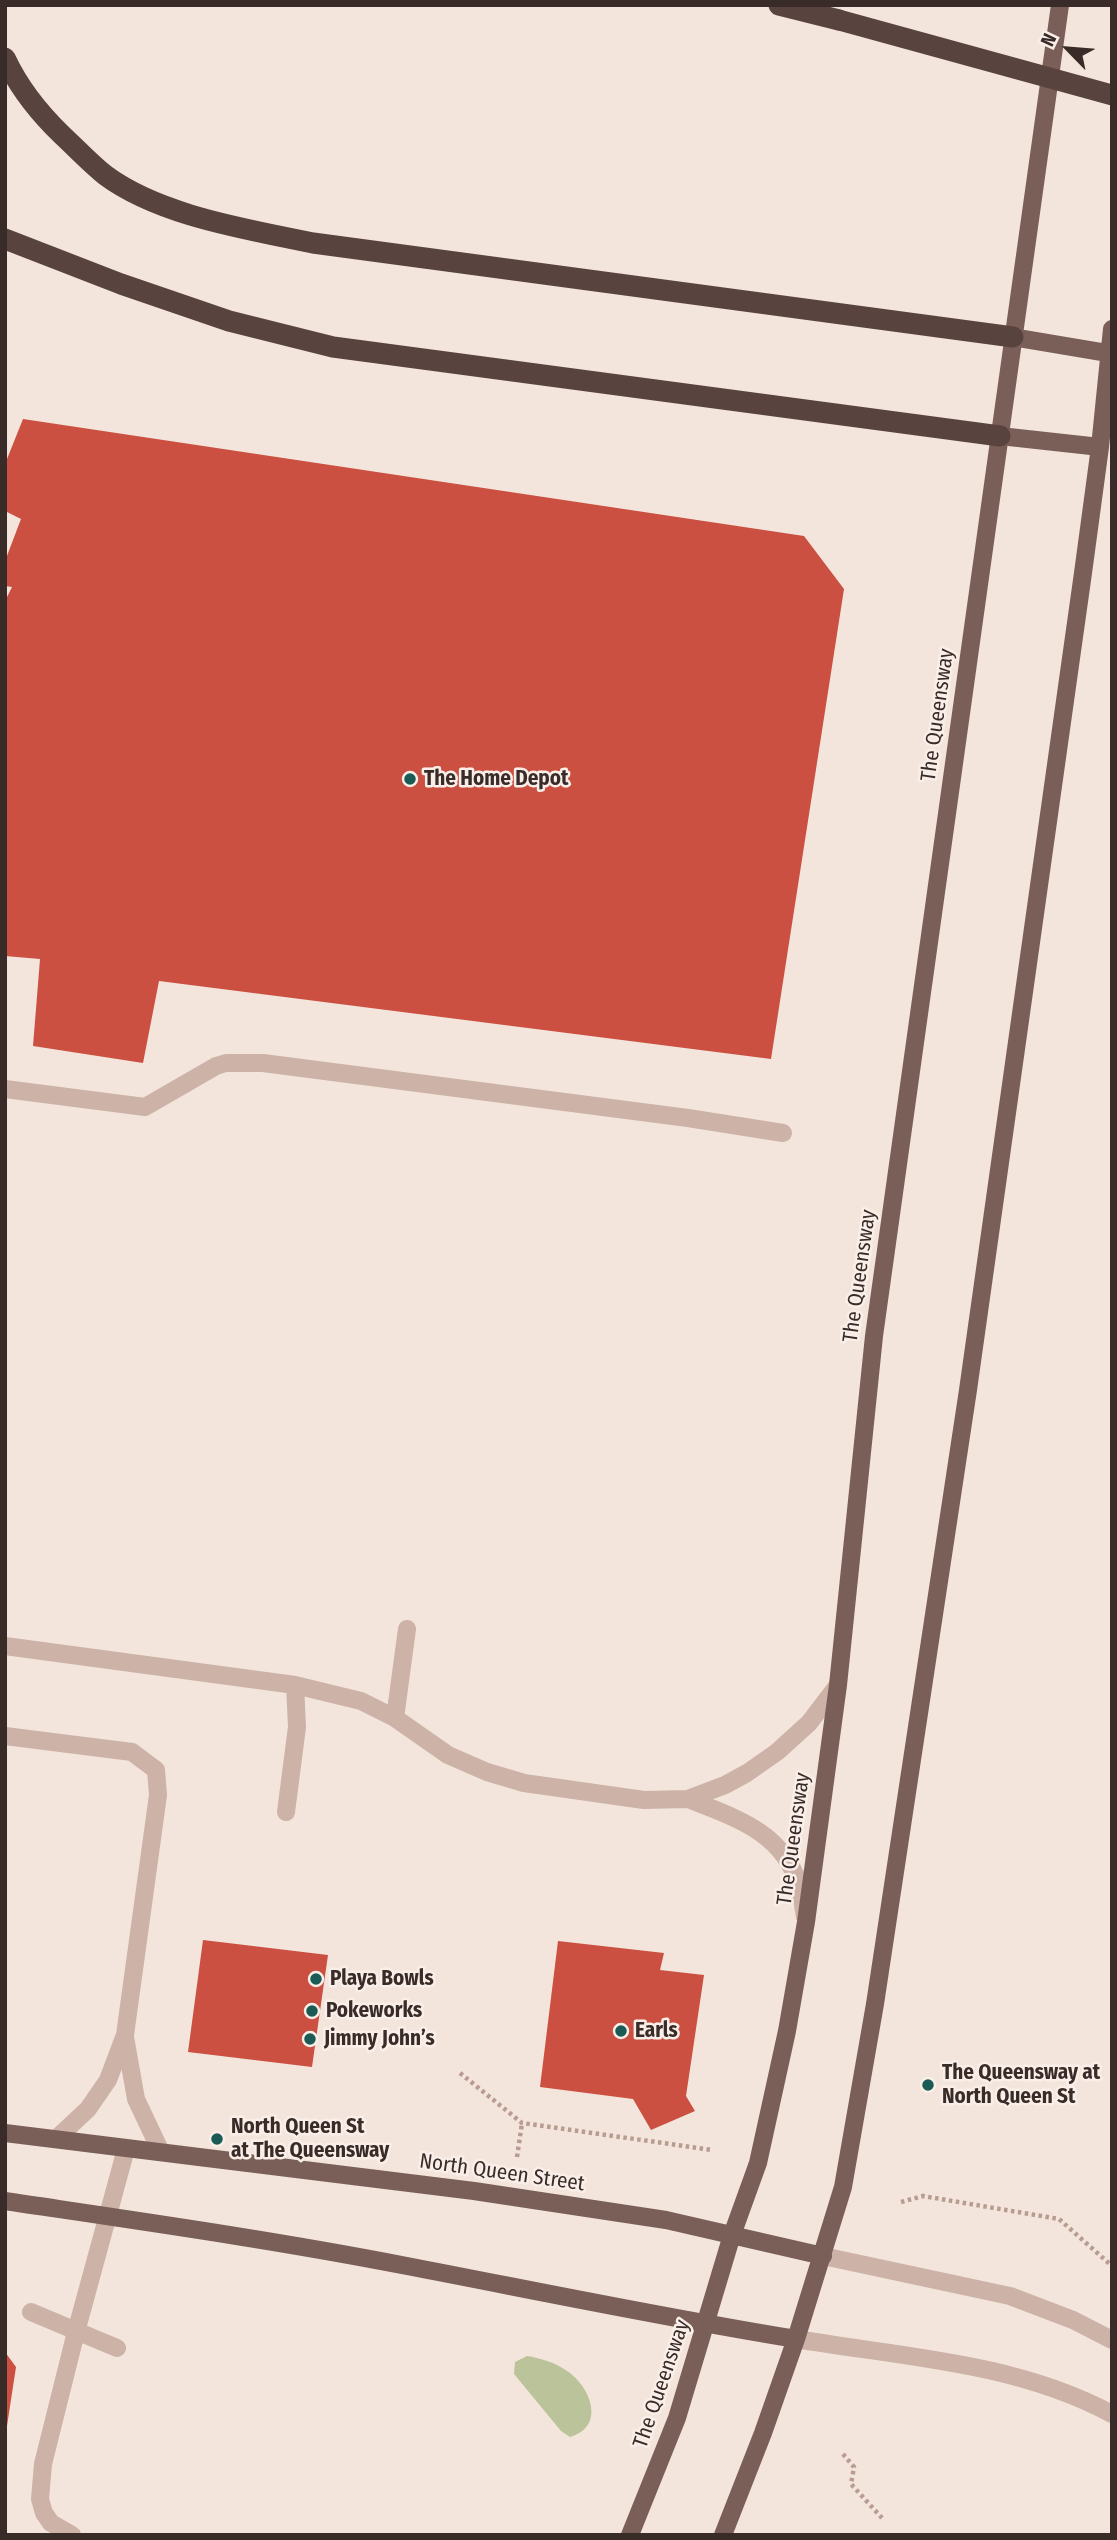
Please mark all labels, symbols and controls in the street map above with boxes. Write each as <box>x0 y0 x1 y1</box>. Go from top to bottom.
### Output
north arrow <box>1033 14 1103 84</box>
text: N <box>1036 30 1061 50</box>
street label: The Queensway <box>916 647 960 783</box>
place label: The Home Depot <box>424 766 568 792</box>
marker: The Home Depot <box>402 771 418 787</box>
street label: The Queensway <box>838 1208 882 1344</box>
street label: The Queensway <box>772 1771 816 1907</box>
place label: Playa Bowls <box>330 1966 434 1992</box>
marker: Playa Bowls <box>308 1971 324 1987</box>
place label: Pokeworks <box>326 1998 422 2024</box>
marker: Pokeworks <box>304 2003 320 2019</box>
place label: Earls <box>635 2018 678 2044</box>
marker: Earls <box>613 2023 629 2039</box>
place label: Jimmy John’s <box>324 2026 435 2052</box>
marker: Jimmy John’s <box>302 2031 318 2047</box>
place label: The Queensway at North Queen St <box>942 2060 1100 2110</box>
marker: The Queensway at North Queen St <box>920 2077 936 2093</box>
place label: North Queen St at The Queensway <box>231 2114 389 2164</box>
marker: North Queen St at The Queensway <box>209 2131 225 2147</box>
street label: North Queen Street <box>418 2149 586 2197</box>
street label: The Queensway <box>628 2317 696 2451</box>

